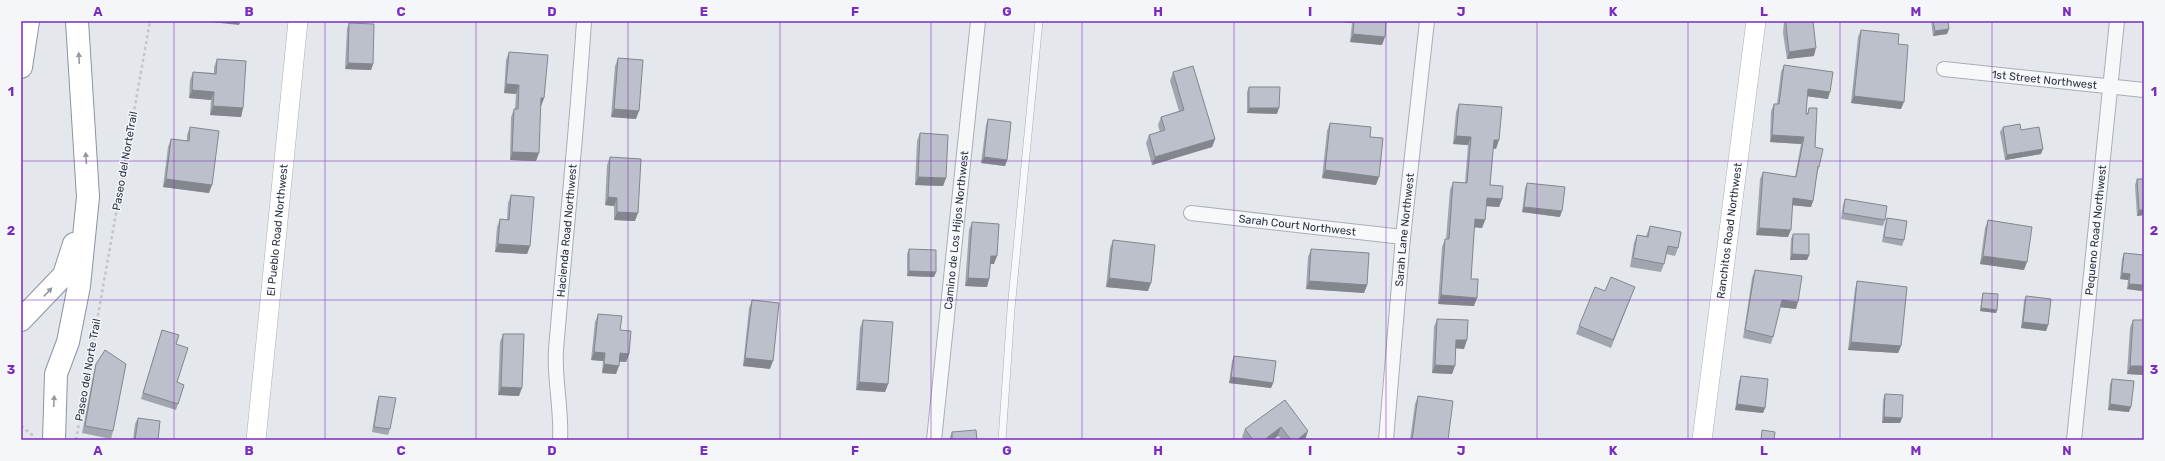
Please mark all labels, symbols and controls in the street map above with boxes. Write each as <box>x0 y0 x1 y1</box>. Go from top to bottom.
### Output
text: A <box>93 4 103 19</box>
text: B <box>244 4 254 19</box>
text: C <box>396 4 406 19</box>
text: D <box>547 4 557 19</box>
text: E <box>700 4 708 19</box>
text: F <box>851 4 859 19</box>
text: G <box>1002 4 1012 19</box>
text: H <box>1153 4 1163 19</box>
text: I <box>1308 4 1312 19</box>
text: J <box>1457 4 1465 19</box>
text: K <box>1609 4 1618 19</box>
text: L <box>1760 4 1768 19</box>
text: M <box>1911 4 1921 19</box>
text: N <box>2062 4 2072 19</box>
one-way arrow <box>75 52 82 64</box>
street label: 1st Street Northwest <box>1991 68 2098 92</box>
text: 1 <box>8 84 14 99</box>
text: 1 <box>2151 84 2157 99</box>
street label: Paseo del NorteTrail <box>110 110 140 212</box>
street label: Camino de Los Hijos Northwest <box>941 149 971 310</box>
one-way arrow <box>82 152 89 164</box>
street label: Ranchitos Road Northwest <box>1714 161 1744 300</box>
street label: El Pueblo Road Northwest <box>264 163 290 297</box>
street label: Hacienda Road Northwest <box>554 163 579 298</box>
street label: Pequeno Road Northwest <box>2082 164 2109 296</box>
street label: Sarah Lane Northwest <box>1392 172 1417 287</box>
street label: Sarah Court Northwest <box>1238 212 1357 238</box>
text: 2 <box>7 223 15 238</box>
text: 2 <box>2150 223 2158 238</box>
one-way arrow <box>43 287 53 297</box>
street label: Paseo del Norte Trail <box>73 318 103 422</box>
text: 3 <box>7 362 16 377</box>
text: 3 <box>2150 362 2159 377</box>
one-way arrow <box>51 395 58 407</box>
text: A <box>93 443 103 458</box>
text: B <box>244 443 254 458</box>
text: C <box>396 443 406 458</box>
text: D <box>547 443 557 458</box>
text: E <box>700 443 708 458</box>
text: F <box>851 443 859 458</box>
text: G <box>1002 443 1012 458</box>
text: H <box>1153 443 1163 458</box>
text: I <box>1308 443 1312 458</box>
text: J <box>1457 443 1465 458</box>
text: K <box>1609 443 1618 458</box>
text: L <box>1760 443 1768 458</box>
text: M <box>1911 443 1921 458</box>
text: N <box>2062 443 2072 458</box>

